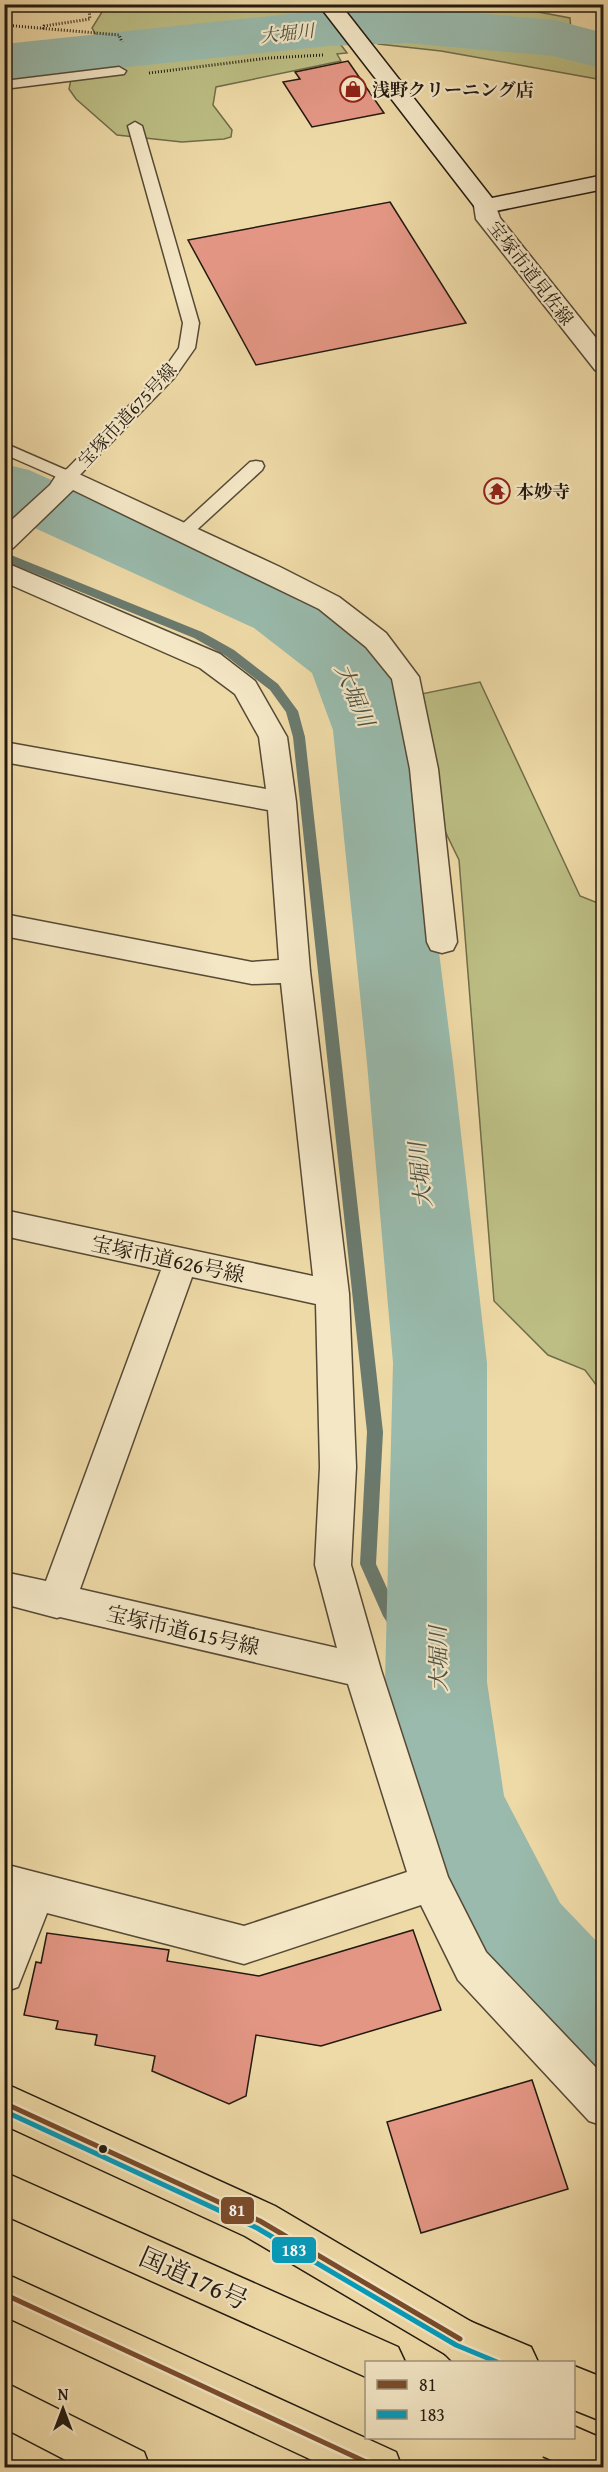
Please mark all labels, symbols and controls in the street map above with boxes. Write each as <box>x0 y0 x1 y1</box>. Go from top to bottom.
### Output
water label: 大堀川 <box>259 17 317 49</box>
shop icon: 浅野クリーニング店 <box>338 74 368 104</box>
place label: 浅野クリーニング店 <box>372 76 534 103</box>
street label: 宝塚市道見佐線 <box>482 215 580 331</box>
street label: 宝塚市道675号線 <box>71 357 183 473</box>
temple icon: 本妙寺 <box>482 476 512 506</box>
place label: 本妙寺 <box>516 478 570 505</box>
water label: 大堀川 <box>327 658 383 733</box>
water label: 大堀川 <box>400 1139 439 1209</box>
street label: 宝塚市道626号線 <box>88 1228 248 1290</box>
street label: 宝塚市道615号線 <box>103 1597 263 1663</box>
water label: 大堀川 <box>421 1624 455 1692</box>
unlabelled marker <box>97 2143 109 2155</box>
line badge: 81 <box>220 2196 255 2225</box>
text: 81 <box>229 2198 245 2222</box>
line badge: 183 <box>271 2236 317 2264</box>
street label: 国道176号 <box>133 2237 255 2319</box>
text: 183 <box>282 2238 306 2262</box>
legend <box>365 2361 575 2439</box>
text: 81 <box>419 2371 436 2398</box>
north arrow <box>33 2379 93 2439</box>
text: N <box>58 2382 69 2406</box>
text: 183 <box>419 2401 445 2428</box>

